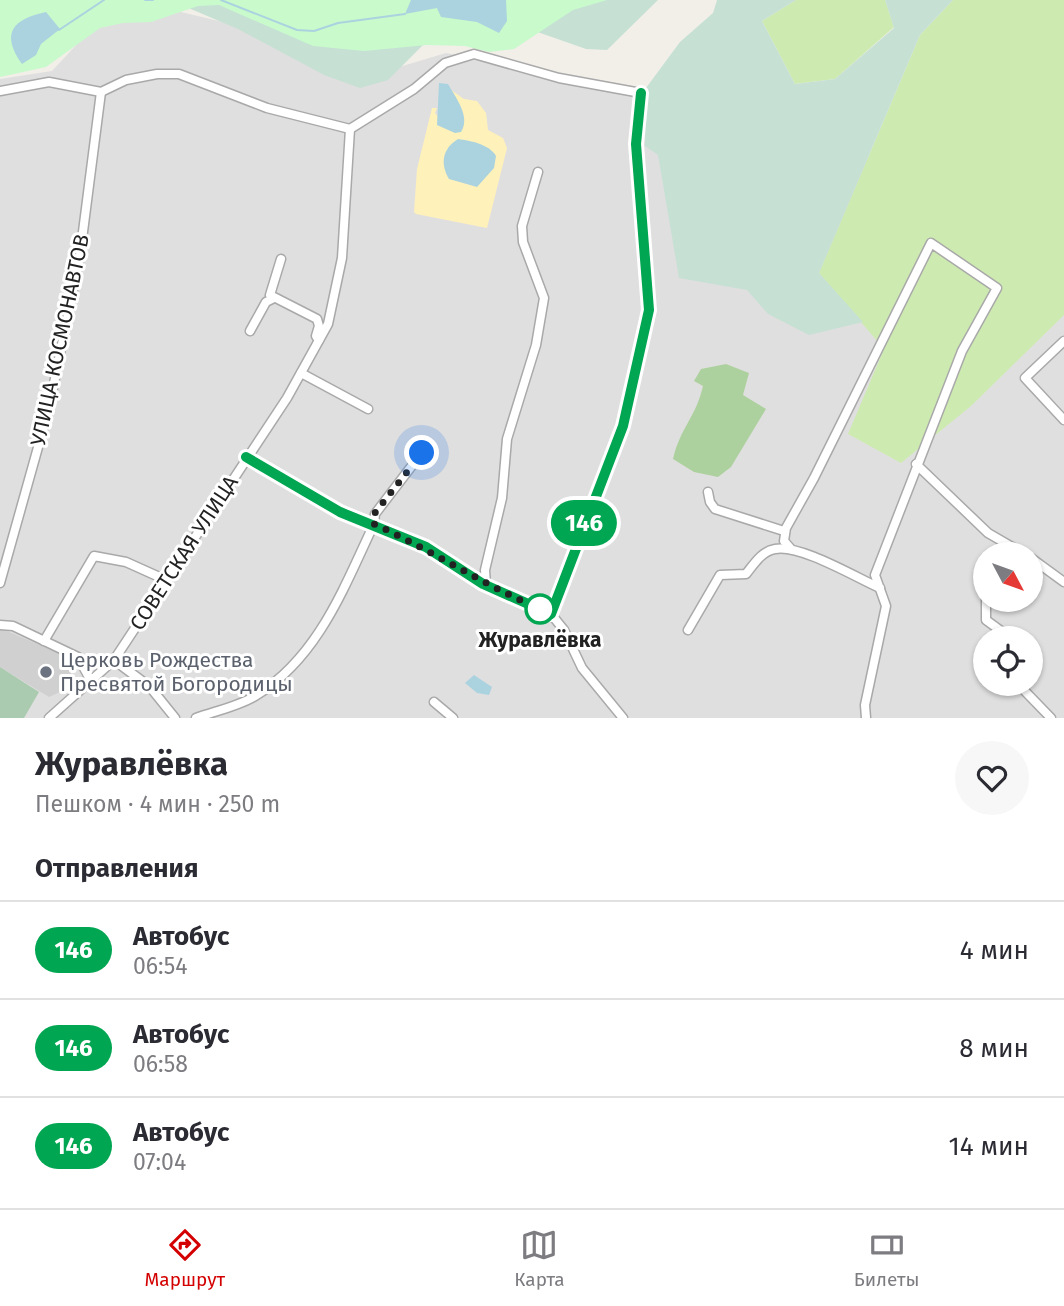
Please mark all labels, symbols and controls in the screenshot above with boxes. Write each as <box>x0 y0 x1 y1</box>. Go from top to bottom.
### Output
street label: УЛИЦА КОСМОНАВТОВ <box>25 232 95 448</box>
your location <box>404 435 439 470</box>
street label: СОВЕТСКАЯ УЛИЦА <box>124 471 244 635</box>
line badge: 146 <box>544 500 624 546</box>
text: 146 <box>565 509 603 537</box>
north arrow <box>973 542 1043 612</box>
map controls <box>973 542 1043 696</box>
marker: Журавлёвка <box>525 594 555 624</box>
button: locate <box>973 626 1043 696</box>
place label: Журавлёвка <box>478 627 601 653</box>
place label: Церковь Рождества Пресвятой Богородицы <box>60 647 293 697</box>
marker: Церковь Рождества Пресвятой Богородицы <box>38 664 54 680</box>
button: heart <box>955 741 1029 815</box>
text: Журавлёвка <box>35 744 228 784</box>
text: Пешком · 4 мин · 250 m <box>35 790 280 818</box>
text: Отправления <box>35 853 198 884</box>
text: Автобус <box>133 921 230 952</box>
text: 4 мин <box>960 935 1029 966</box>
text: 146 <box>54 936 93 964</box>
text: 06:54 <box>133 952 187 980</box>
text: Автобус <box>133 1019 230 1050</box>
text: 8 мин <box>959 1033 1029 1064</box>
text: 146 <box>54 1034 93 1062</box>
text: 06:58 <box>133 1050 188 1078</box>
text: Автобус <box>133 1117 230 1148</box>
text: 14 мин <box>949 1131 1029 1162</box>
text: 146 <box>54 1132 93 1160</box>
text: 07:04 <box>133 1148 186 1176</box>
tab: Маршрут <box>145 1226 225 1291</box>
tab: Карта <box>514 1226 565 1291</box>
tab: Билеты <box>854 1226 919 1291</box>

